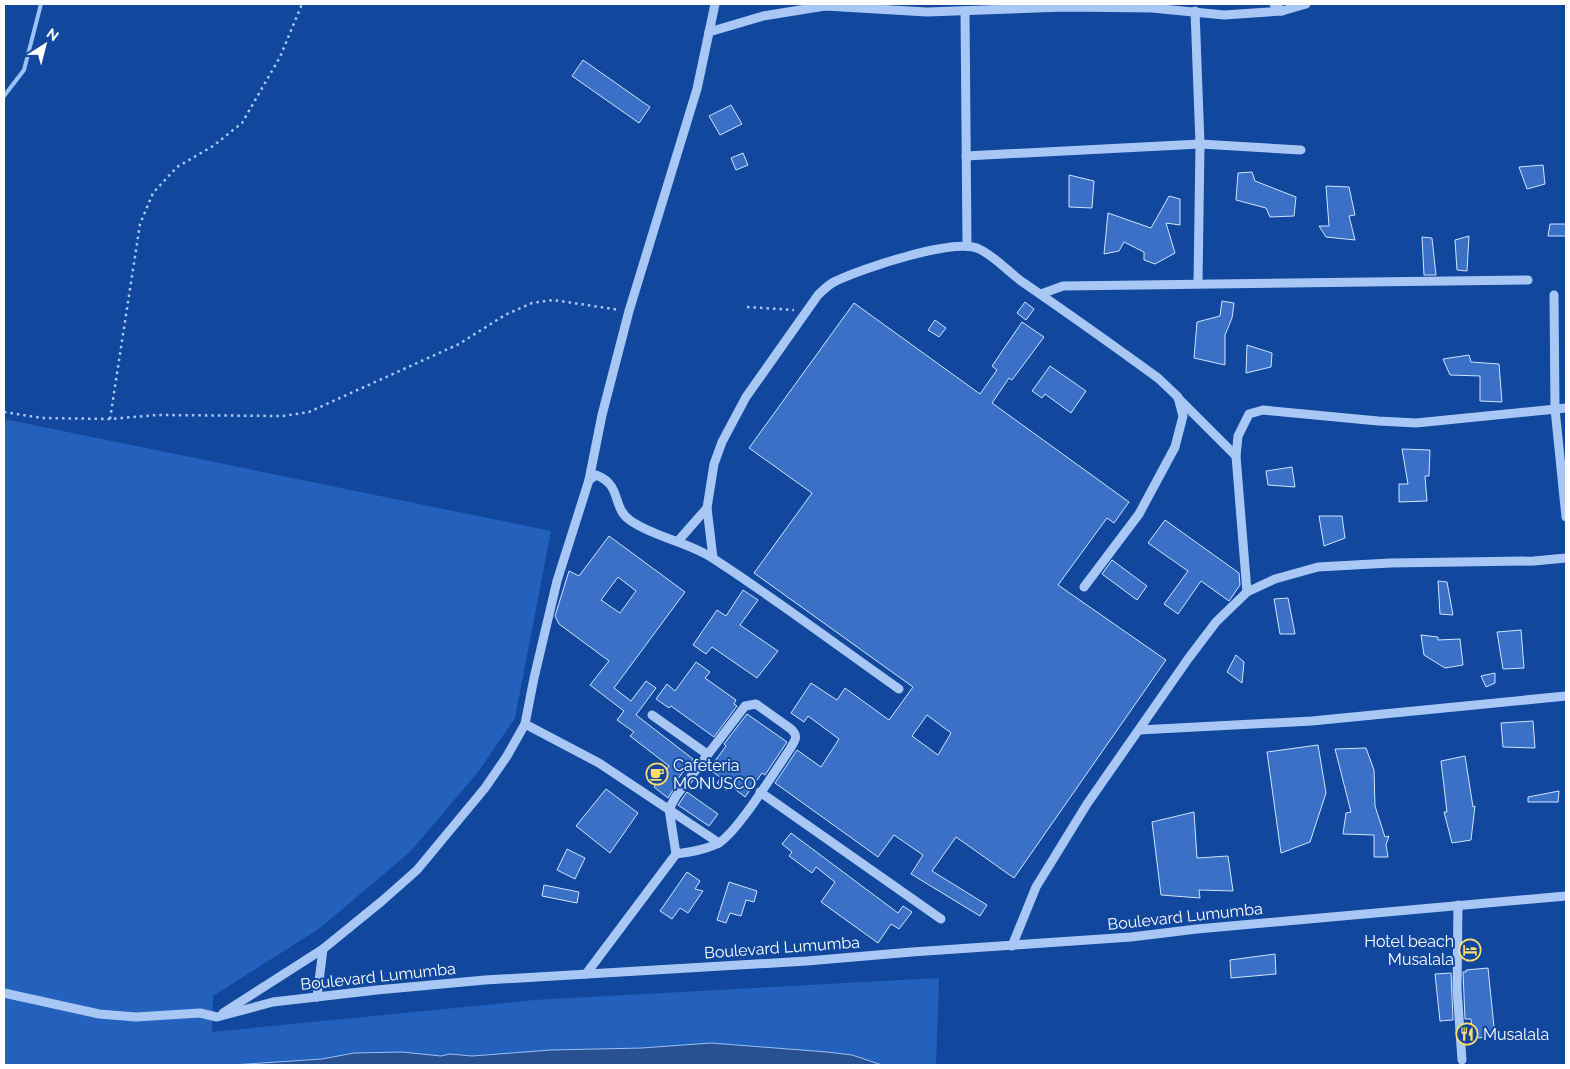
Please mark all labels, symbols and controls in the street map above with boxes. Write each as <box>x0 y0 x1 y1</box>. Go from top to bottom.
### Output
north arrow <box>20 20 70 70</box>
text: N <box>44 25 62 44</box>
place label: Cafeteria MONUSCO <box>673 756 756 793</box>
cafe icon: Cafeteria MONUSCO <box>645 762 669 786</box>
street label: Boulevard Lumumba <box>1106 899 1264 934</box>
place label: Hotel beach Musalala <box>1364 932 1454 969</box>
street label: Boulevard Lumumba <box>704 933 860 962</box>
hotel icon: Hotel beach Musalala <box>1458 938 1482 962</box>
street label: Boulevard Lumumba <box>299 959 457 994</box>
restaurant icon: Musalala <box>1455 1022 1479 1046</box>
place label: Musalala <box>1483 1025 1549 1044</box>

